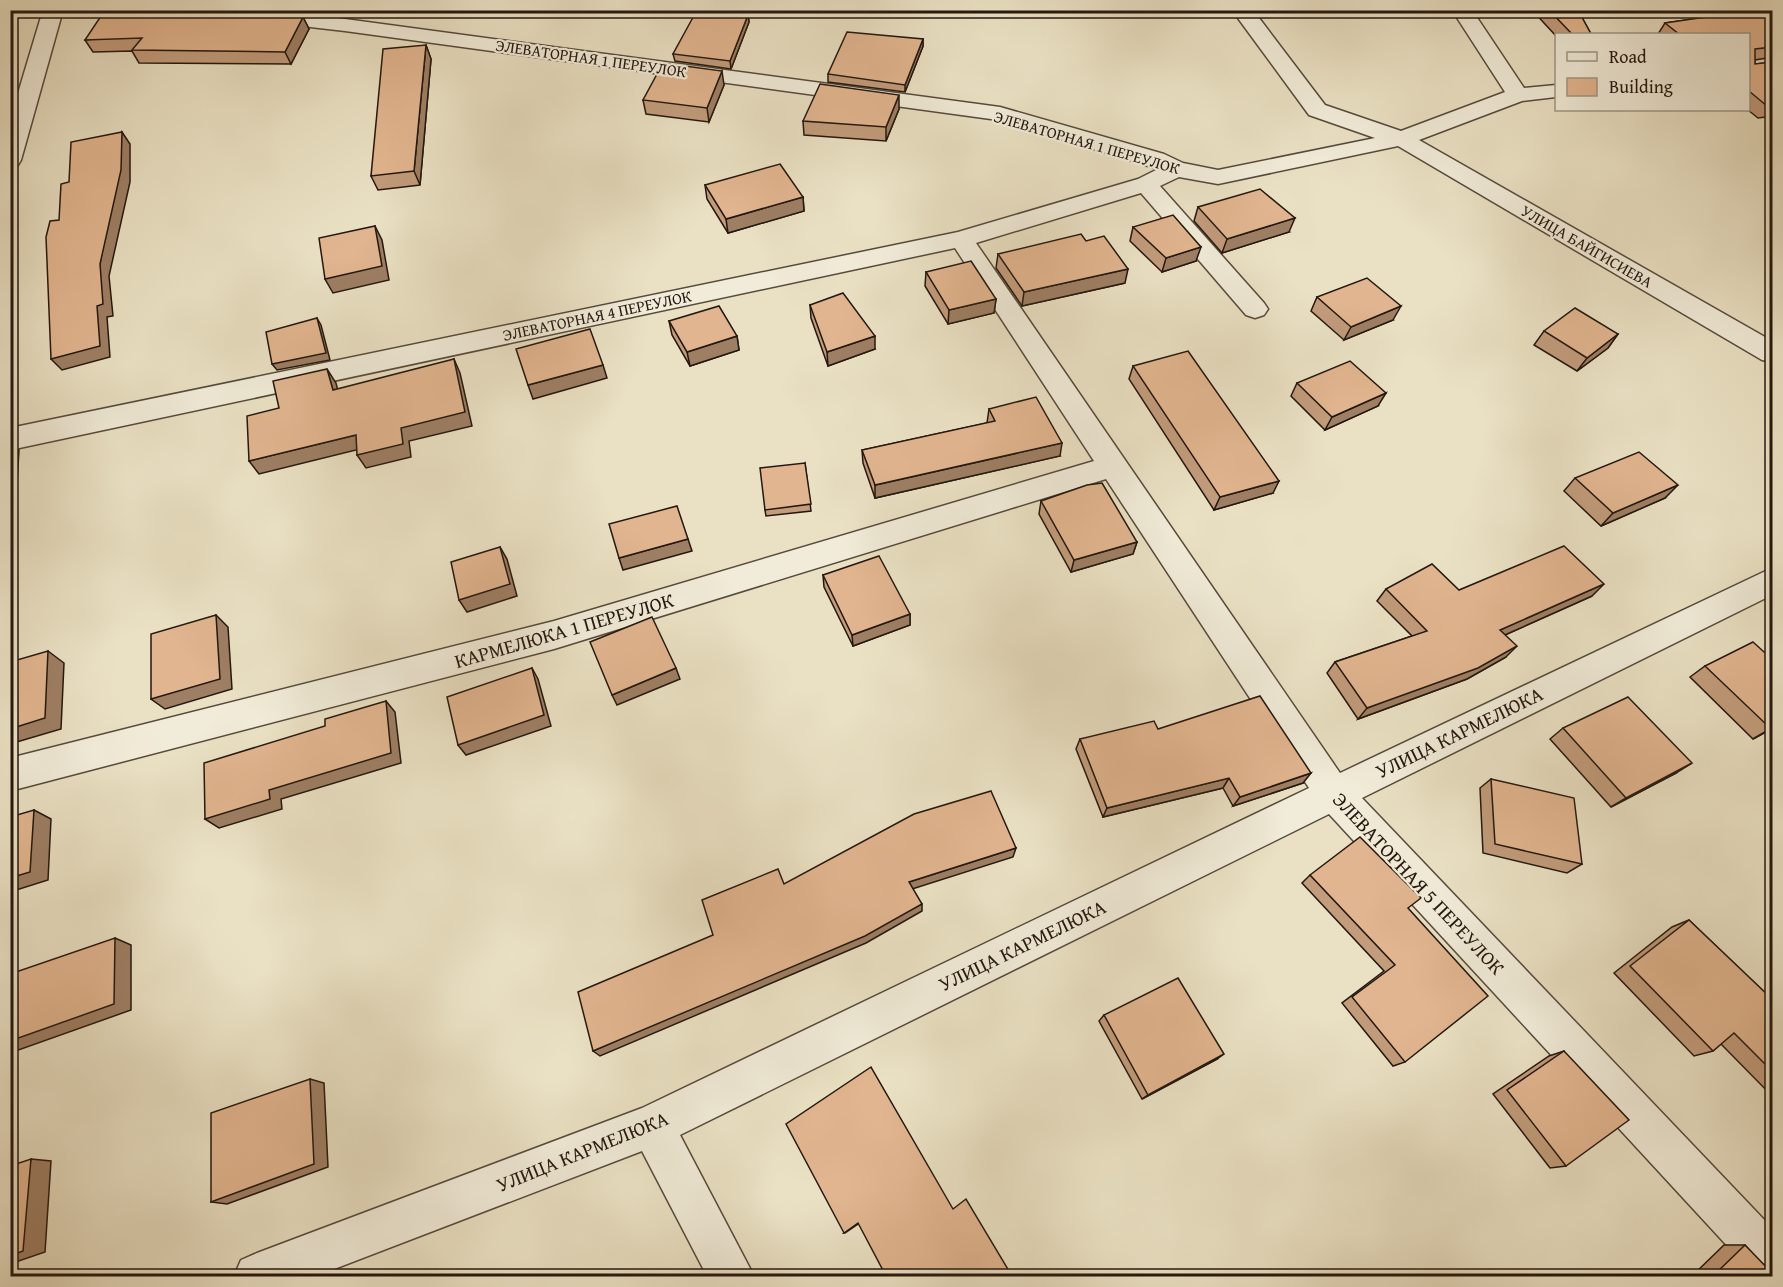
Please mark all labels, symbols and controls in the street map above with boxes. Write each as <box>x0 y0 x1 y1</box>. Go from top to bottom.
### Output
street label: ЭЛЕВАТОРНАЯ 1 ПЕРЕУЛОК <box>494 33 688 83</box>
legend <box>1555 33 1750 111</box>
text: Road <box>1609 43 1647 70</box>
text: Building <box>1609 73 1673 100</box>
street label: ЭЛЕВАТОРНАЯ 1 ПЕРЕУЛОК <box>991 104 1183 180</box>
street label: УЛИЦА БАЙГИСИЕВА <box>1517 198 1658 294</box>
street label: ЭЛЕВАТОРНАЯ 4 ПЕРЕУЛОК <box>500 283 694 347</box>
street label: КАРМЕЛЮКА 1 ПЕРЕУЛОК <box>451 585 678 675</box>
street label: УЛИЦА КАРМЕЛЮКА <box>1370 679 1548 785</box>
street label: ЭЛЕВАТОРНАЯ 5 ПЕРЕУЛОК <box>1326 785 1512 981</box>
street label: УЛИЦА КАРМЕЛЮКА <box>933 892 1111 998</box>
street label: УЛИЦА КАРМЕЛЮКА <box>492 1103 672 1199</box>

